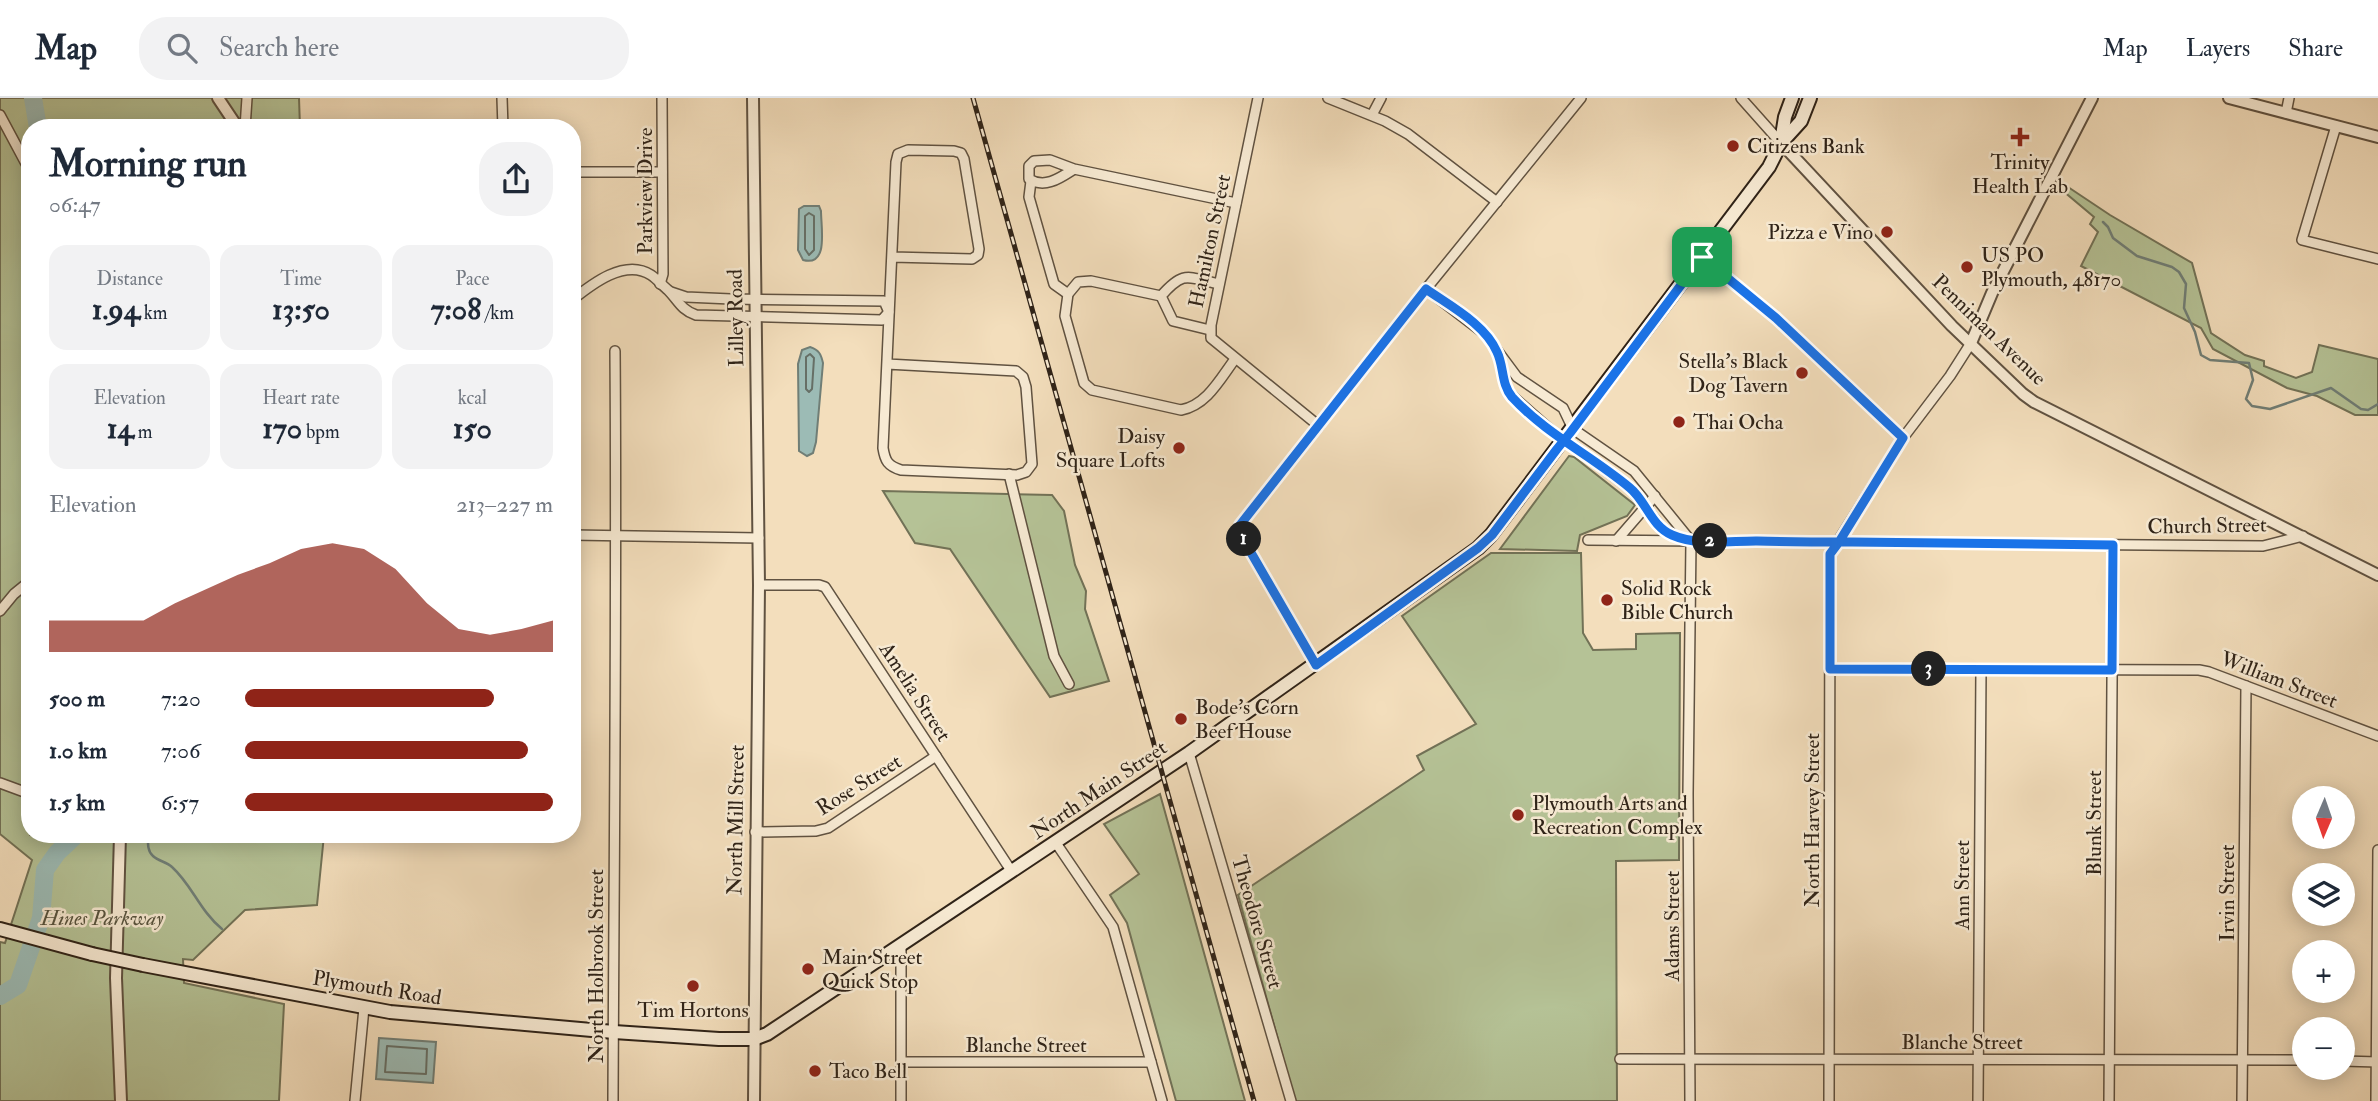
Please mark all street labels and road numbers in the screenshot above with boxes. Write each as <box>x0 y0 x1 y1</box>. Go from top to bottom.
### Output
street label: Parkview Drive <box>632 127 659 254</box>
street label: Hamilton Street <box>1183 172 1237 310</box>
street label: Lilley Road <box>722 268 750 367</box>
street label: Penniman Avenue <box>1926 269 2052 392</box>
street label: Church Street <box>2147 511 2267 541</box>
street label: Amelia Street <box>872 636 957 747</box>
street label: William Street <box>2216 645 2342 715</box>
street label: North Harvey Street <box>1799 733 1826 907</box>
street label: North Main Street <box>1026 734 1173 846</box>
street label: North Mill Street <box>721 744 751 895</box>
street label: Rose Street <box>811 748 907 822</box>
street label: Blunk Street <box>2081 770 2108 876</box>
street label: Ann Street <box>1949 840 1976 931</box>
street label: Irvin Street <box>2214 844 2241 942</box>
street label: Theodore Street <box>1225 852 1289 992</box>
street label: North Holbrook Street <box>583 869 610 1063</box>
street label: Adams Street <box>1659 870 1686 982</box>
street label: Plymouth Road <box>311 964 444 1012</box>
street label: Blanche Street <box>1901 1029 2023 1056</box>
street label: Blanche Street <box>965 1032 1087 1059</box>

